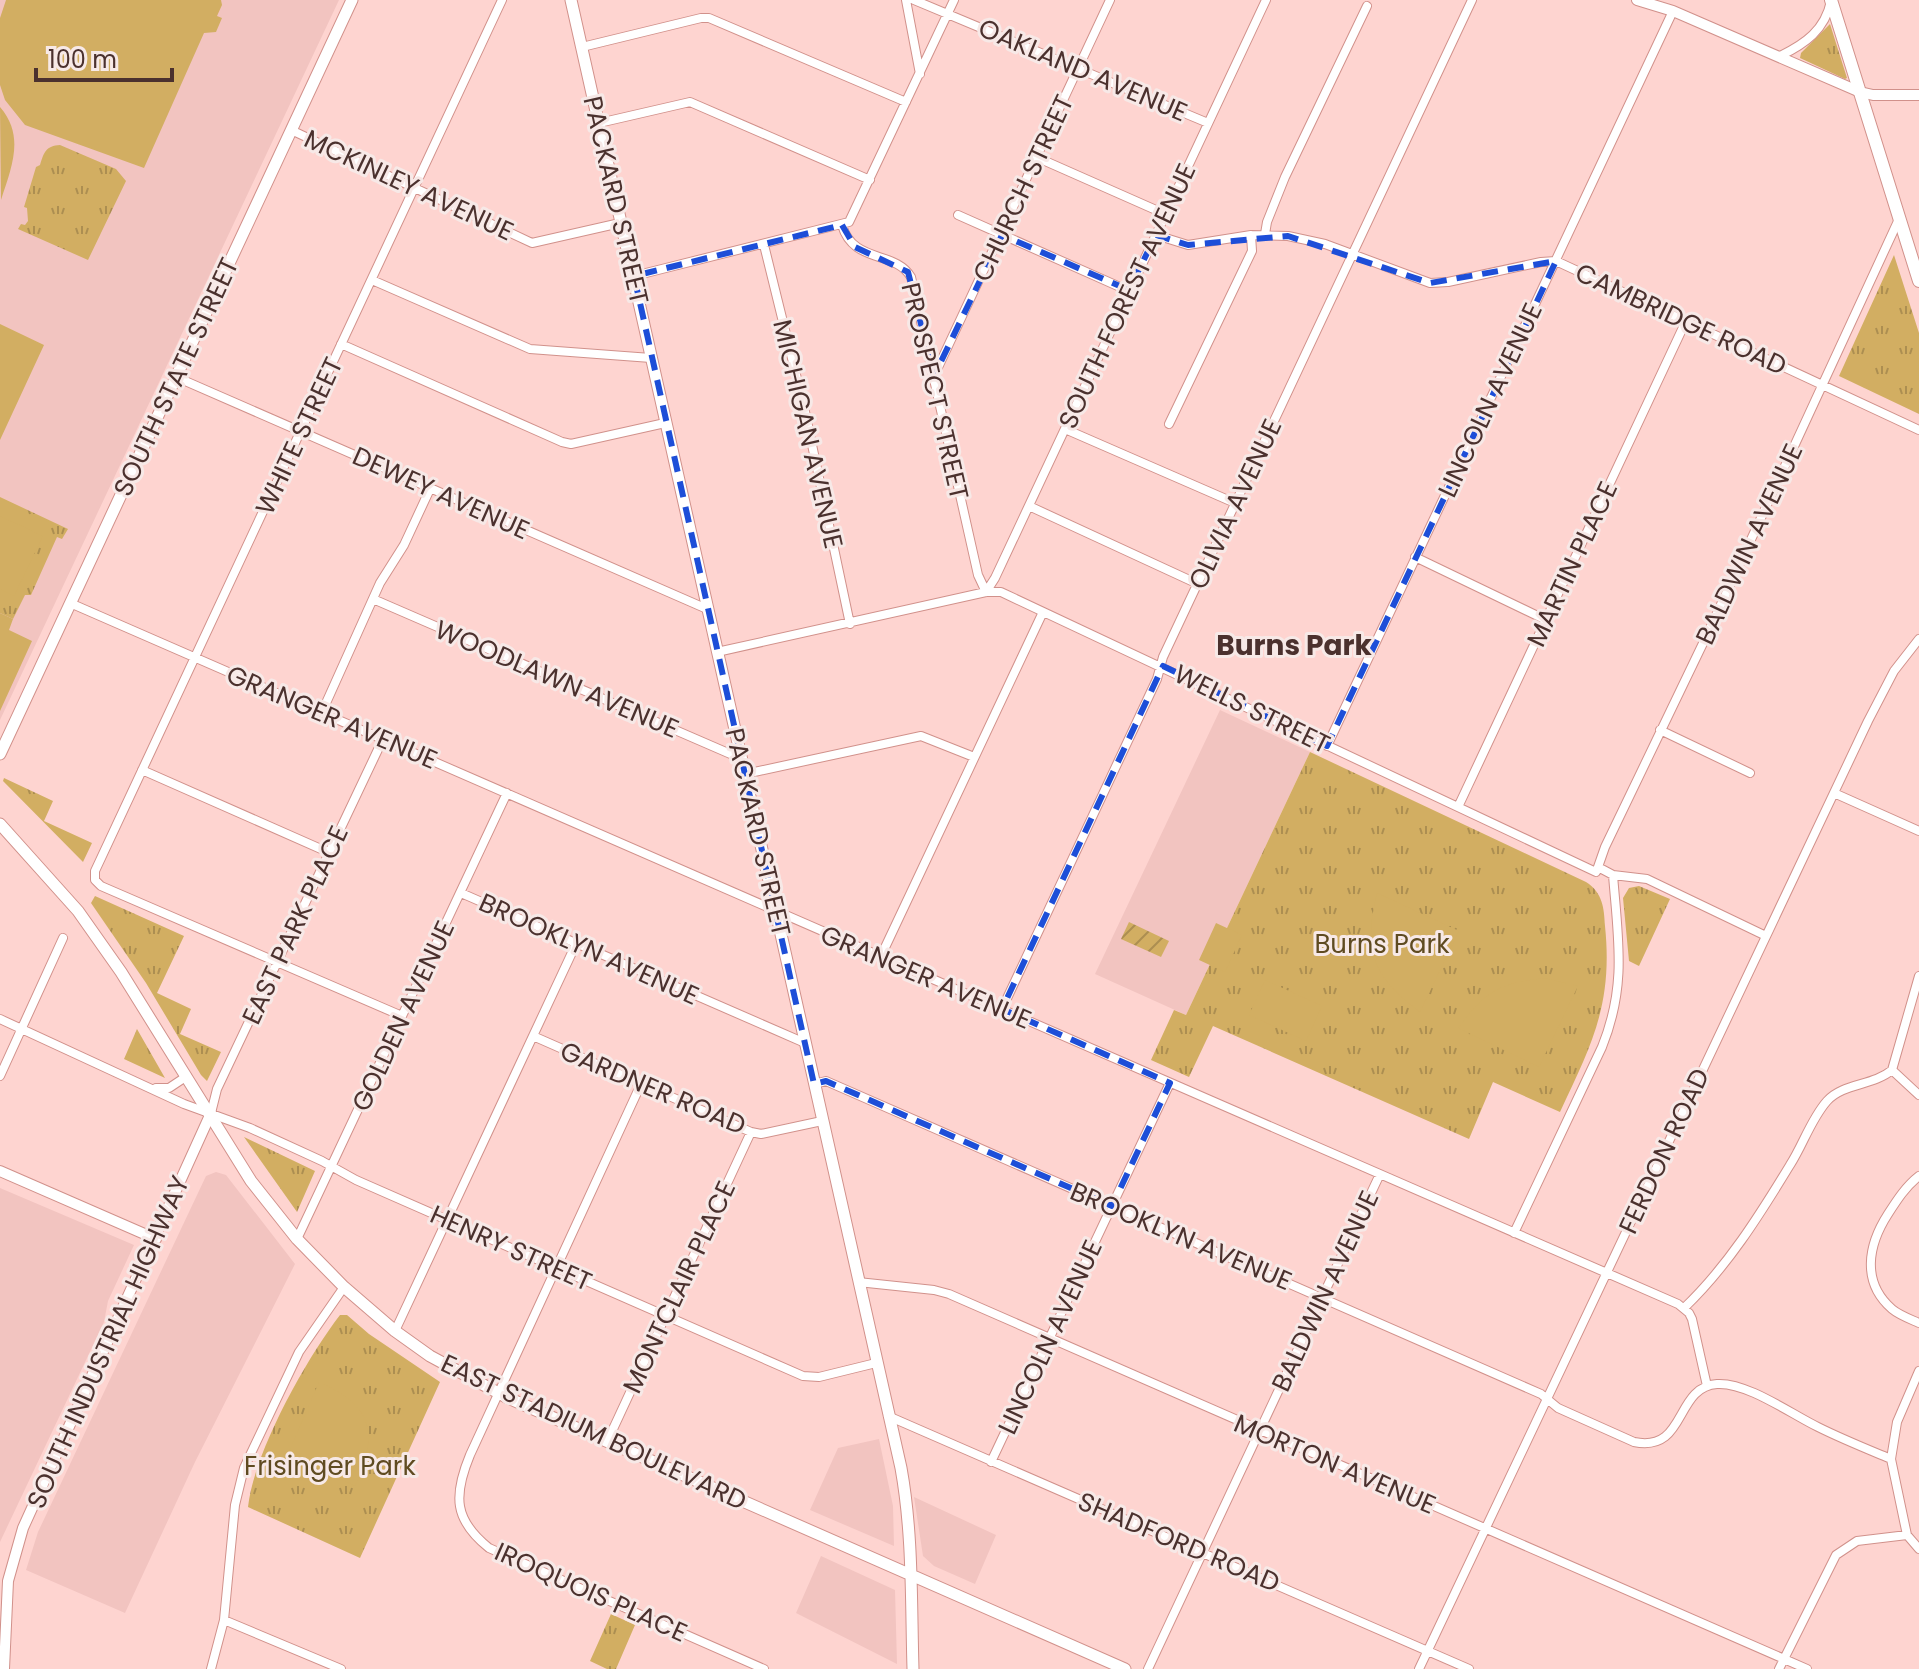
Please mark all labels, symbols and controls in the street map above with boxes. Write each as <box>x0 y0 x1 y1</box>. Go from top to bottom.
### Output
street label: OAKLAND AVENUE <box>973 10 1193 130</box>
scale bar <box>36 32 172 82</box>
text: 100 m <box>48 43 117 76</box>
street label: CHURCH STREET <box>964 89 1082 287</box>
street label: PACKARD STREET <box>575 92 657 308</box>
street label: MCKINLEY AVENUE <box>299 121 519 249</box>
street label: SOUTH FOREST AVENUE <box>1050 158 1204 434</box>
street label: SOUTH STATE STREET <box>105 252 247 502</box>
street label: CAMBRIDGE ROAD <box>1570 254 1792 384</box>
street label: PROSPECT STREET <box>893 279 977 503</box>
street label: LINCOLN AVENUE <box>1429 297 1551 503</box>
street label: MICHIGAN AVENUE <box>764 316 852 552</box>
street label: WHITE STREET <box>247 351 351 521</box>
street label: OLIVIA AVENUE <box>1180 413 1290 595</box>
street label: DEWEY AVENUE <box>347 438 535 548</box>
street label: BALDWIN AVENUE <box>1687 438 1811 650</box>
street label: MARTIN PLACE <box>1518 475 1626 653</box>
street label: WOODLAWN AVENUE <box>430 611 684 747</box>
district label: Burns Park <box>1216 626 1372 665</box>
street label: GRANGER AVENUE <box>221 656 443 778</box>
street label: WELLS STREET <box>1168 656 1336 762</box>
street label: PACKARD STREET <box>717 724 799 940</box>
street label: EAST PARK PLACE <box>233 820 357 1030</box>
street label: BROOKLYN AVENUE <box>473 884 705 1014</box>
street label: GOLDEN AVENUE <box>343 915 463 1117</box>
street label: GRANGER AVENUE <box>815 916 1037 1038</box>
park label: Burns Park <box>1314 926 1450 962</box>
street label: GARDNER ROAD <box>555 1033 751 1143</box>
street label: FERDON ROAD <box>1610 1063 1718 1239</box>
street label: SOUTH INDUSTRIAL HIGHWAY <box>18 1170 198 1514</box>
street label: BROOKLYN AVENUE <box>1065 1173 1297 1299</box>
street label: MONTCLAIR PLACE <box>614 1175 744 1399</box>
street label: BALDWIN AVENUE <box>1263 1185 1387 1397</box>
street label: HENRY STREET <box>424 1196 598 1300</box>
street label: LINCOLN AVENUE <box>989 1234 1111 1440</box>
street label: EAST STADIUM BOULEVARD <box>435 1345 753 1519</box>
street label: MORTON AVENUE <box>1229 1405 1441 1523</box>
park label: Frisinger Park <box>244 1448 417 1484</box>
street label: SHADFORD ROAD <box>1073 1483 1285 1601</box>
street label: IROQUOIS PLACE <box>489 1533 693 1651</box>

